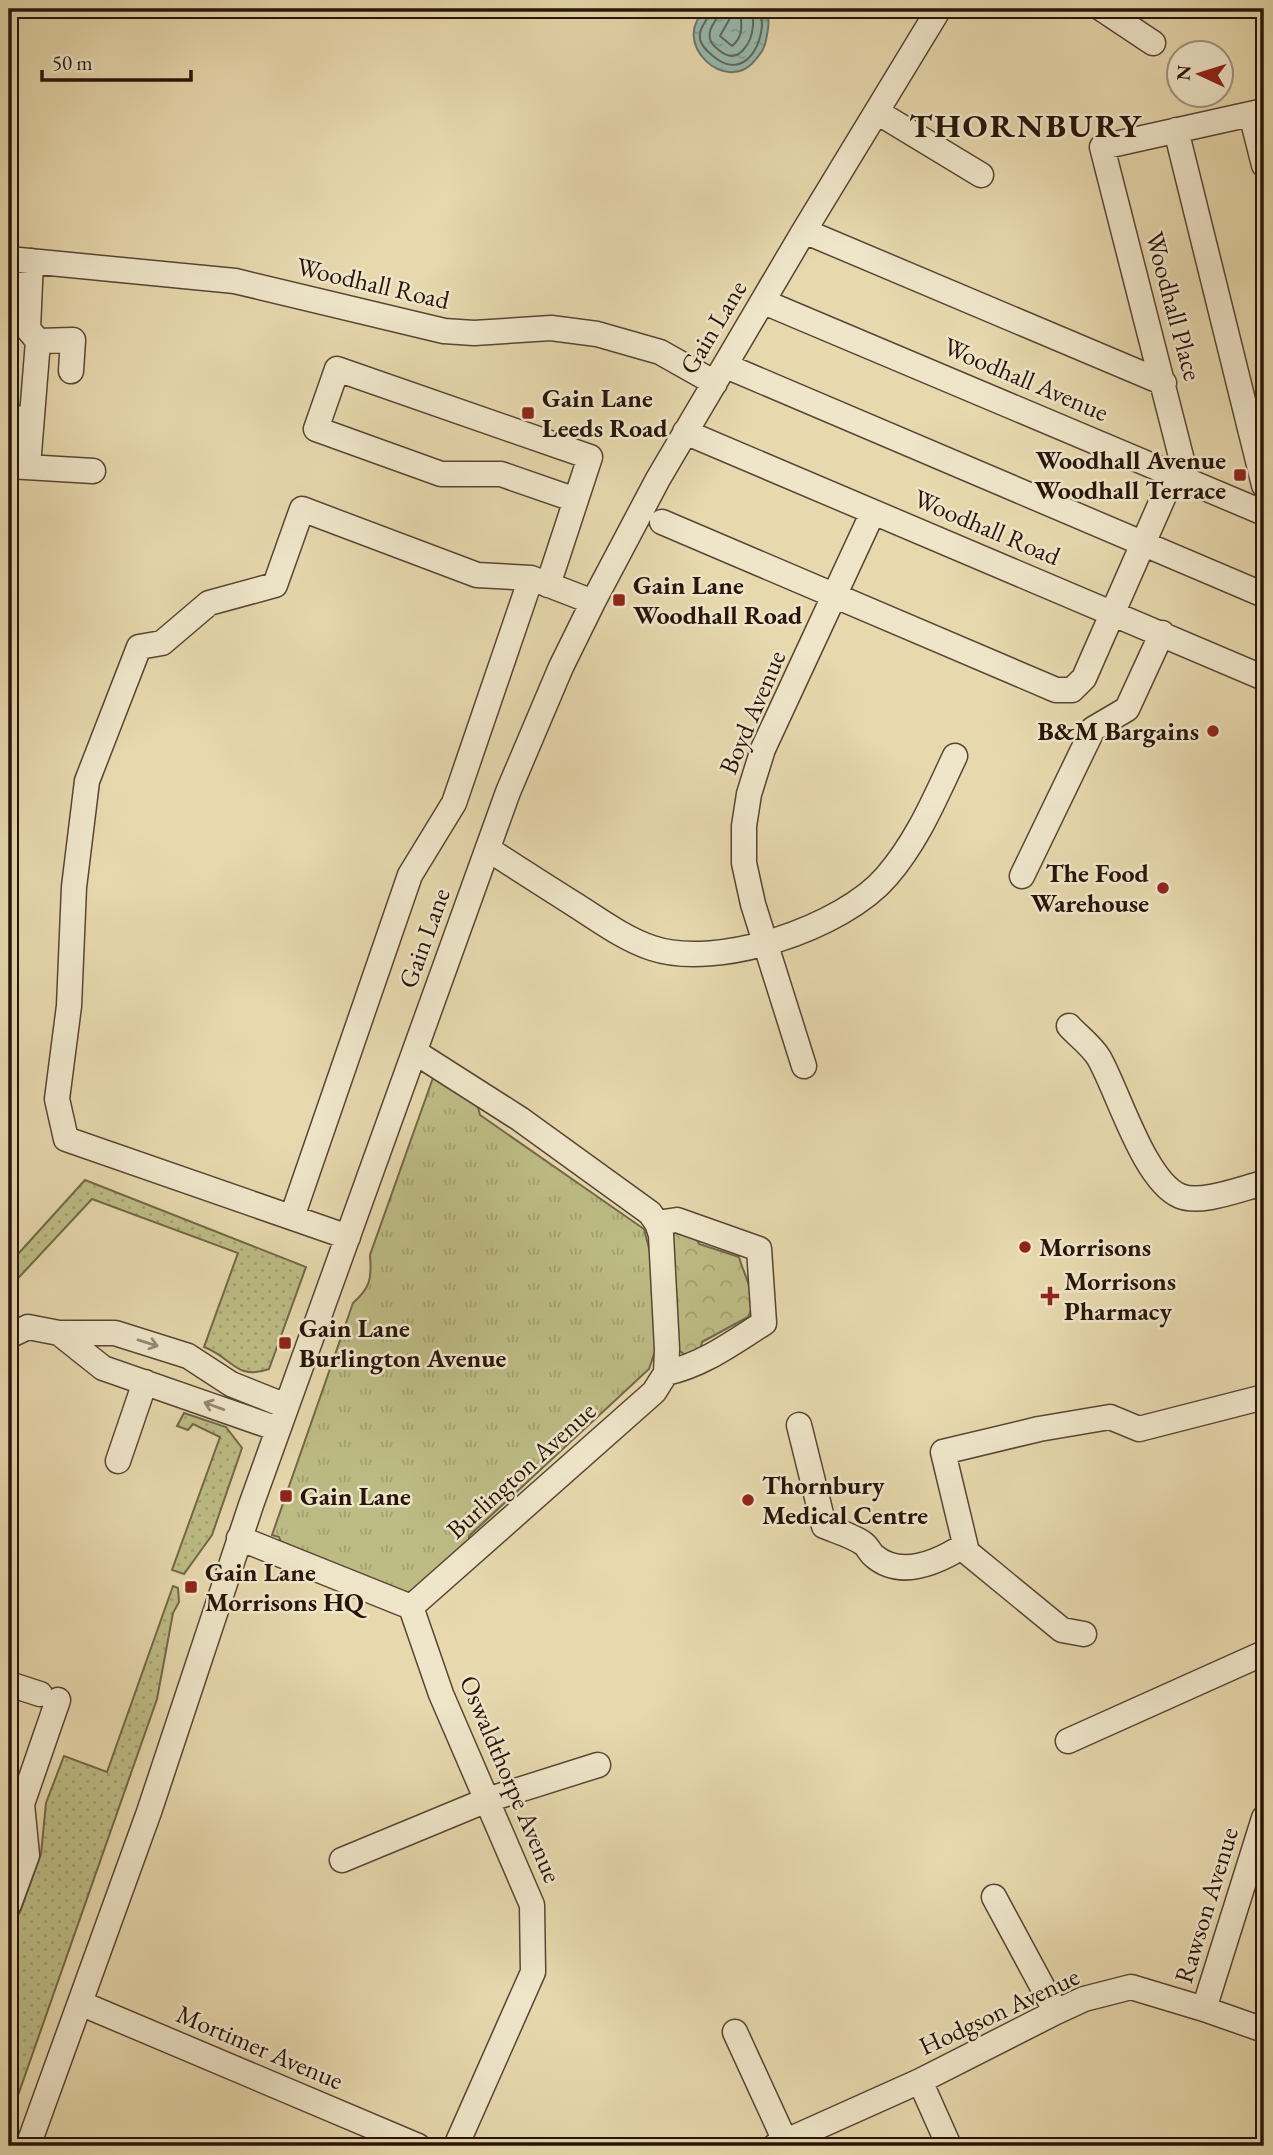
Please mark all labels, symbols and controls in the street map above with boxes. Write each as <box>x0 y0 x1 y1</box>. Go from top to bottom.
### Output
scale bar <box>42 38 191 82</box>
north arrow <box>1164 38 1234 108</box>
text: 50 m <box>52 49 93 76</box>
text: N <box>1171 64 1197 81</box>
district label: THORNBURY <box>909 104 1143 147</box>
street label: Woodhall Place <box>1138 228 1210 384</box>
street label: Woodhall Road <box>293 249 454 317</box>
street label: Gain Lane <box>672 274 754 380</box>
street label: Woodhall Avenue <box>938 329 1114 429</box>
place label: Gain Lane Leeds Road <box>542 381 668 445</box>
marker: Gain Lane Leeds Road <box>520 405 536 421</box>
place label: Woodhall Avenue Woodhall Terrace <box>1034 443 1226 507</box>
marker: Woodhall Avenue Woodhall Terrace <box>1232 467 1248 483</box>
street label: Woodhall Road <box>909 481 1066 573</box>
place label: Gain Lane Woodhall Road <box>633 568 803 632</box>
marker: Gain Lane Woodhall Road <box>611 592 627 608</box>
street label: Boyd Avenue <box>711 645 793 779</box>
place label: B&M Bargains <box>1037 714 1199 748</box>
marker: B&M Bargains <box>1205 723 1221 739</box>
place label: The Food Warehouse <box>1030 856 1150 920</box>
marker: The Food Warehouse <box>1155 880 1171 896</box>
street label: Gain Lane <box>390 883 458 993</box>
place label: Morrisons <box>1039 1230 1151 1264</box>
marker: Morrisons <box>1017 1239 1033 1255</box>
place label: Morrisons Pharmacy <box>1064 1264 1176 1328</box>
marker: Morrisons Pharmacy <box>1042 1288 1058 1304</box>
place label: Gain Lane Burlington Avenue <box>299 1311 507 1375</box>
marker: Gain Lane Burlington Avenue <box>277 1335 293 1351</box>
one-way arrow <box>137 1338 159 1351</box>
street label: Burlington Avenue <box>439 1394 603 1546</box>
one-way arrow <box>203 1399 225 1411</box>
place label: Thornbury Medical Centre <box>762 1468 928 1532</box>
place label: Gain Lane <box>300 1479 411 1513</box>
marker: Gain Lane <box>278 1488 294 1504</box>
marker: Thornbury Medical Centre <box>740 1492 756 1508</box>
place label: Gain Lane Morrisons HQ <box>205 1555 367 1619</box>
marker: Gain Lane Morrisons HQ <box>183 1579 199 1595</box>
street label: Oswaldthorpe Avenue <box>452 1670 570 1888</box>
street label: Rawson Avenue <box>1166 1823 1246 1987</box>
street label: Hodgson Avenue <box>913 1959 1085 2063</box>
street label: Mortimer Avenue <box>171 1997 349 2097</box>

